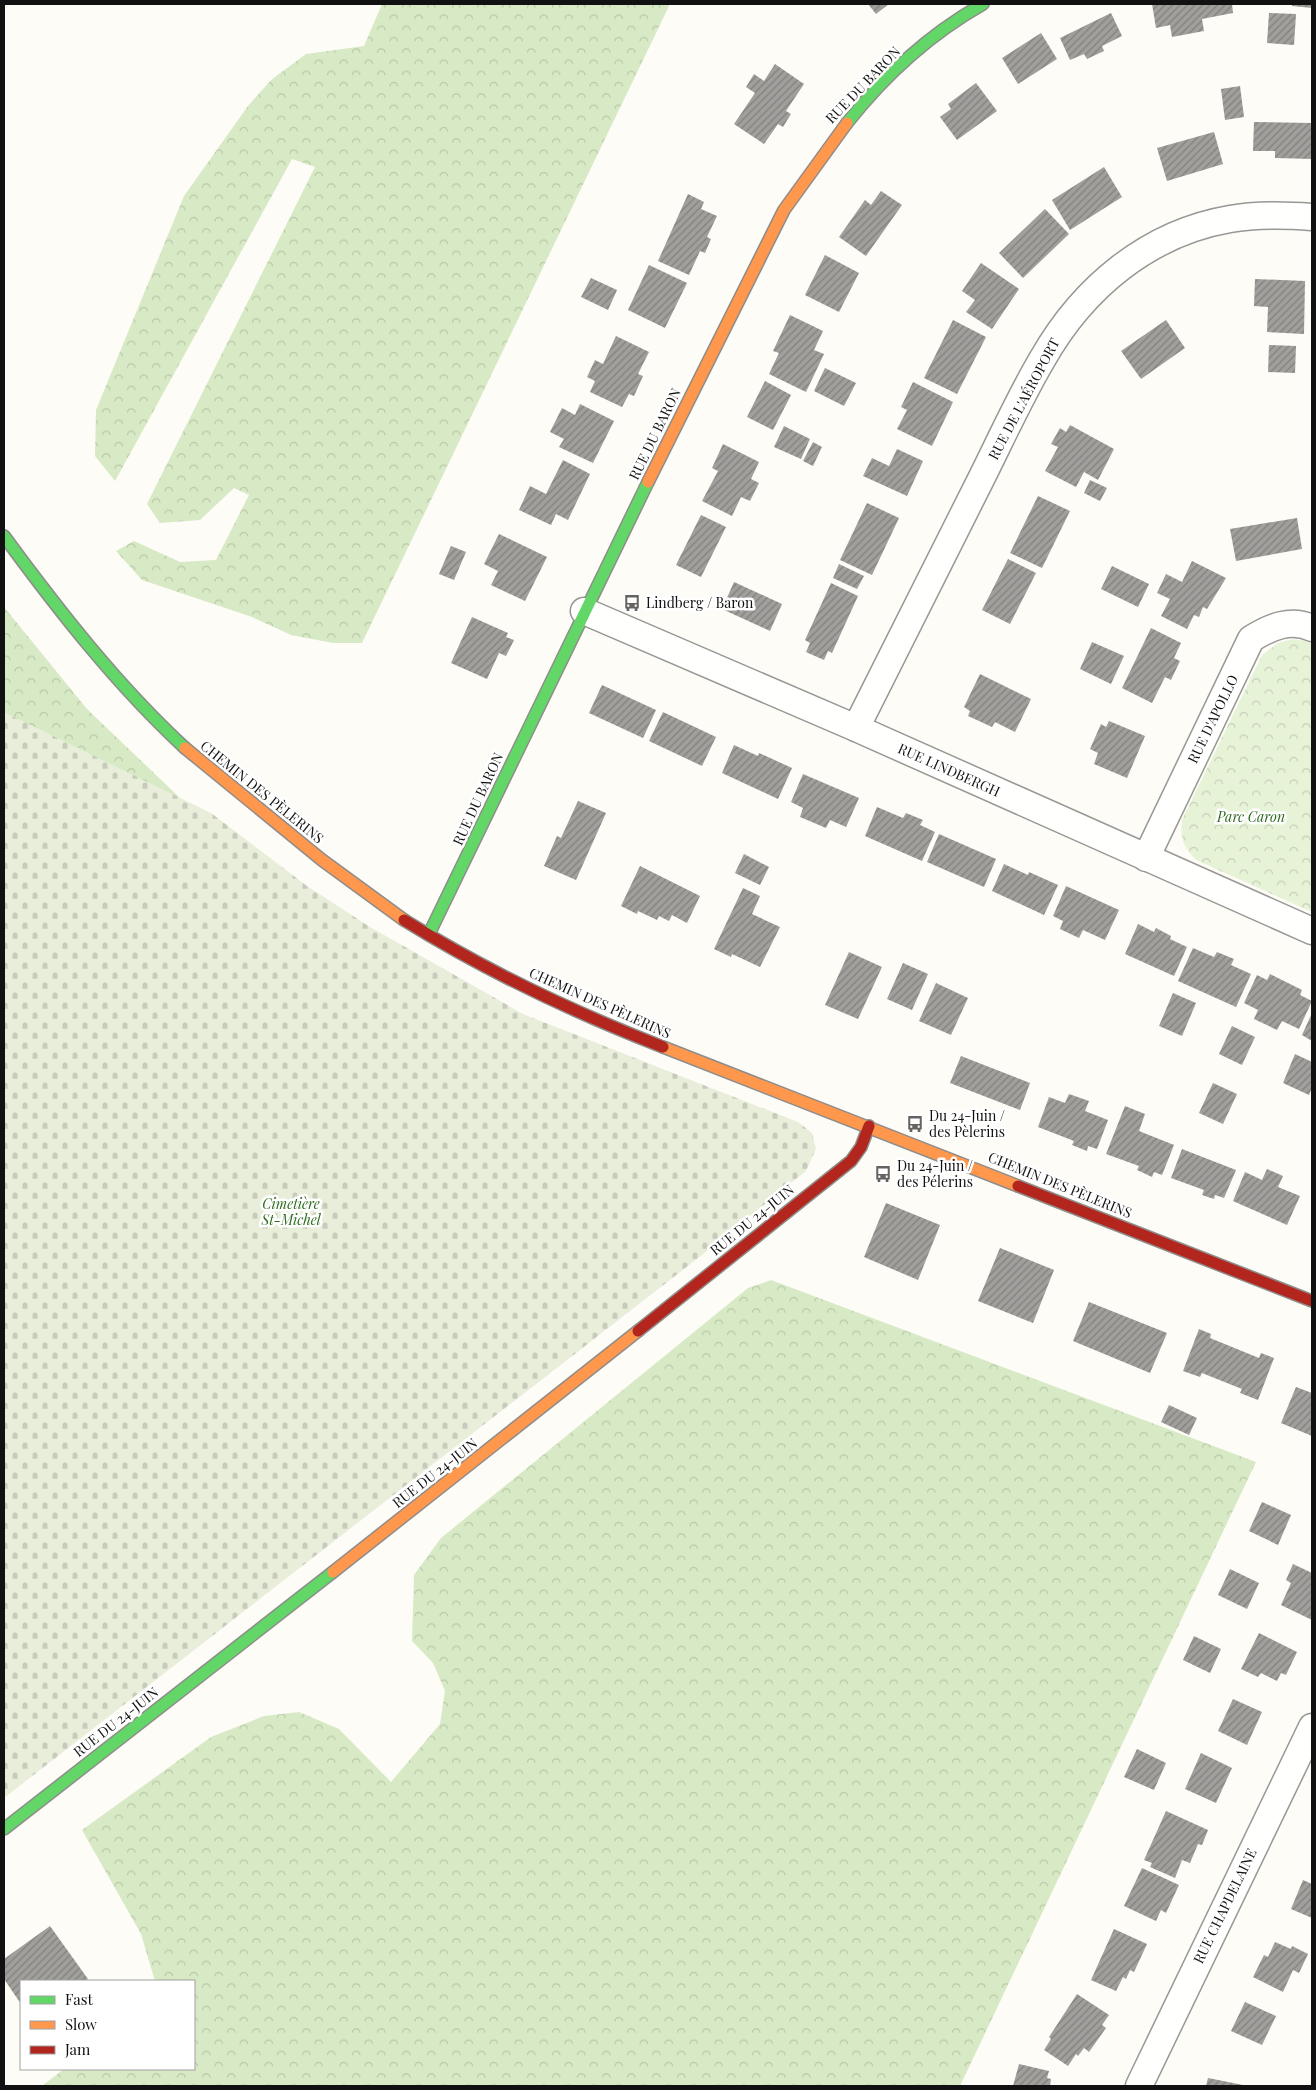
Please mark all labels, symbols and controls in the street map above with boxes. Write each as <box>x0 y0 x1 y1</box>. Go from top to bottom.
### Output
street label: RUE DU BARON <box>821 42 904 127</box>
street label: RUE DE L'AÉROPORT <box>983 334 1064 463</box>
street label: RUE DU BARON <box>624 385 685 483</box>
bus stop icon: Lindberg / Baron <box>622 593 642 613</box>
place label: Lindberg / Baron <box>646 593 754 612</box>
street label: RUE D'APOLLO <box>1183 671 1242 766</box>
street label: CHEMIN DES PÈLERINS <box>197 736 328 847</box>
street label: RUE LINDBERGH <box>895 738 1004 801</box>
street label: RUE DU BARON <box>448 749 507 848</box>
park label: Parc Caron <box>1216 807 1285 826</box>
street label: CHEMIN DES PÈLERINS <box>526 963 674 1042</box>
place label: Du 24-Juin / des Pèlerins <box>929 1106 1005 1141</box>
bus stop icon: Du 24-Juin / des Pèlerins <box>905 1114 925 1134</box>
street label: CHEMIN DES PÈLERINS <box>986 1147 1135 1222</box>
place label: Du 24-Juin / des Pélerins <box>897 1156 973 1191</box>
bus stop icon: Du 24-Juin / des Pélerins <box>873 1164 893 1184</box>
street label: RUE DU 24-JUIN <box>706 1180 798 1259</box>
park label: Cimetière St-Michel <box>260 1194 322 1229</box>
street label: RUE DU 24-JUIN <box>388 1433 481 1512</box>
street label: RUE DU 24-JUIN <box>69 1682 162 1761</box>
street label: RUE CHAPDELAINE <box>1188 1845 1261 1967</box>
legend <box>20 1980 195 2070</box>
text: Fast <box>65 1989 94 2009</box>
text: Slow <box>65 2014 97 2034</box>
text: Jam <box>64 2039 91 2059</box>

